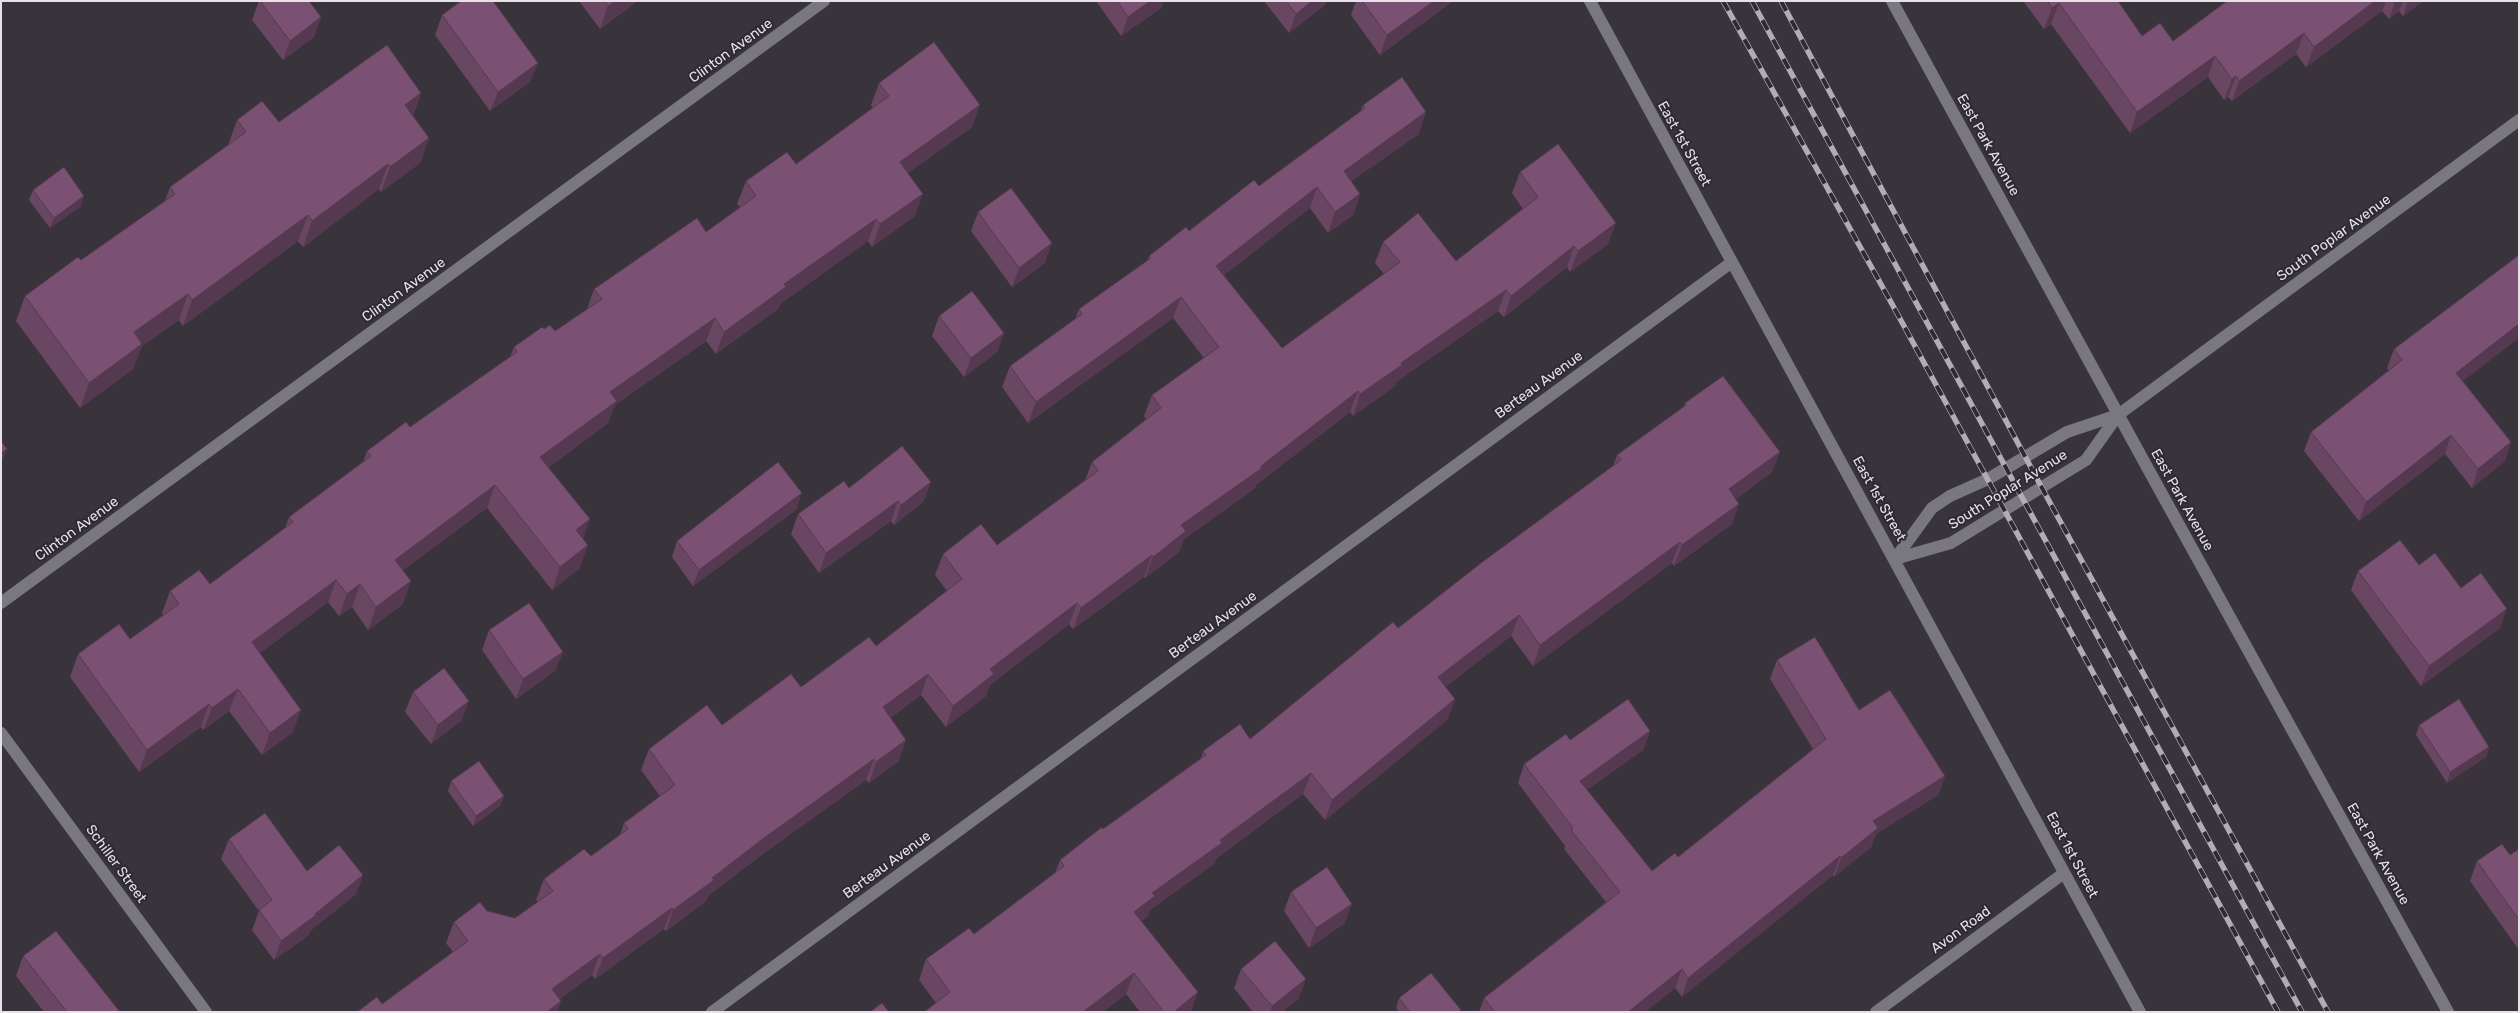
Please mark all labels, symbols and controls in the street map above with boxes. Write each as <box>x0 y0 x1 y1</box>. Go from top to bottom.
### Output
street label: Clinton Avenue <box>686 15 776 87</box>
street label: East Park Avenue <box>1953 91 2023 199</box>
street label: East 1st Street <box>1654 98 1714 190</box>
street label: South Poplar Avenue <box>2274 191 2394 285</box>
street label: Clinton Avenue <box>359 254 449 326</box>
street label: Berteau Avenue <box>1492 348 1586 422</box>
street label: East Park Avenue <box>2147 446 2217 554</box>
street label: South Poplar Avenue <box>1946 447 2070 533</box>
street label: East 1st Street <box>1849 453 1909 545</box>
street label: Clinton Avenue <box>32 493 122 565</box>
street label: Berteau Avenue <box>1166 588 1260 662</box>
street label: East Park Avenue <box>2343 800 2413 908</box>
street label: East 1st Street <box>2042 809 2102 901</box>
street label: Schiller Street <box>82 822 150 906</box>
street label: Berteau Avenue <box>840 828 934 902</box>
street label: Avon Road <box>1928 903 1994 957</box>

